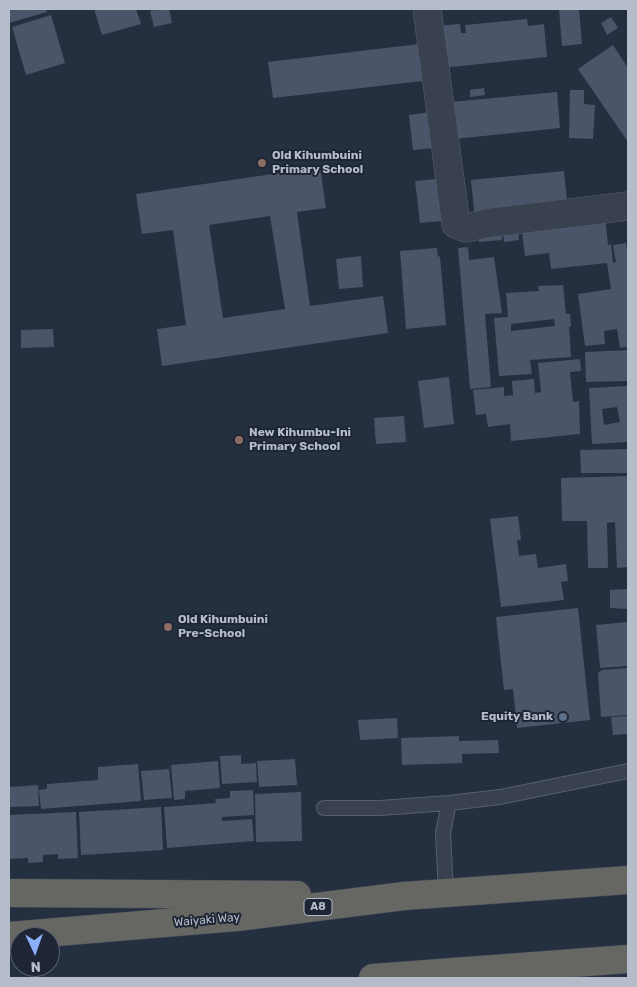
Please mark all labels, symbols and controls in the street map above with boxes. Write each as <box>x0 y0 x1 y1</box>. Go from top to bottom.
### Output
place label: Old Kihumbuini Primary School <box>272 149 363 177</box>
marker: Old Kihumbuini Primary School <box>256 157 268 169</box>
place label: New Kihumbu-Ini Primary School <box>249 426 351 454</box>
marker: New Kihumbu-Ini Primary School <box>233 434 245 446</box>
place label: Old Kihumbuini Pre-School <box>178 613 268 641</box>
marker: Old Kihumbuini Pre-School <box>162 621 174 633</box>
place label: Equity Bank <box>481 710 553 724</box>
marker: Equity Bank <box>557 711 569 723</box>
road number: A8 <box>304 899 332 916</box>
street label: Waiyaki Way <box>173 910 241 930</box>
north arrow <box>10 927 60 977</box>
text: N <box>30 958 41 975</box>

